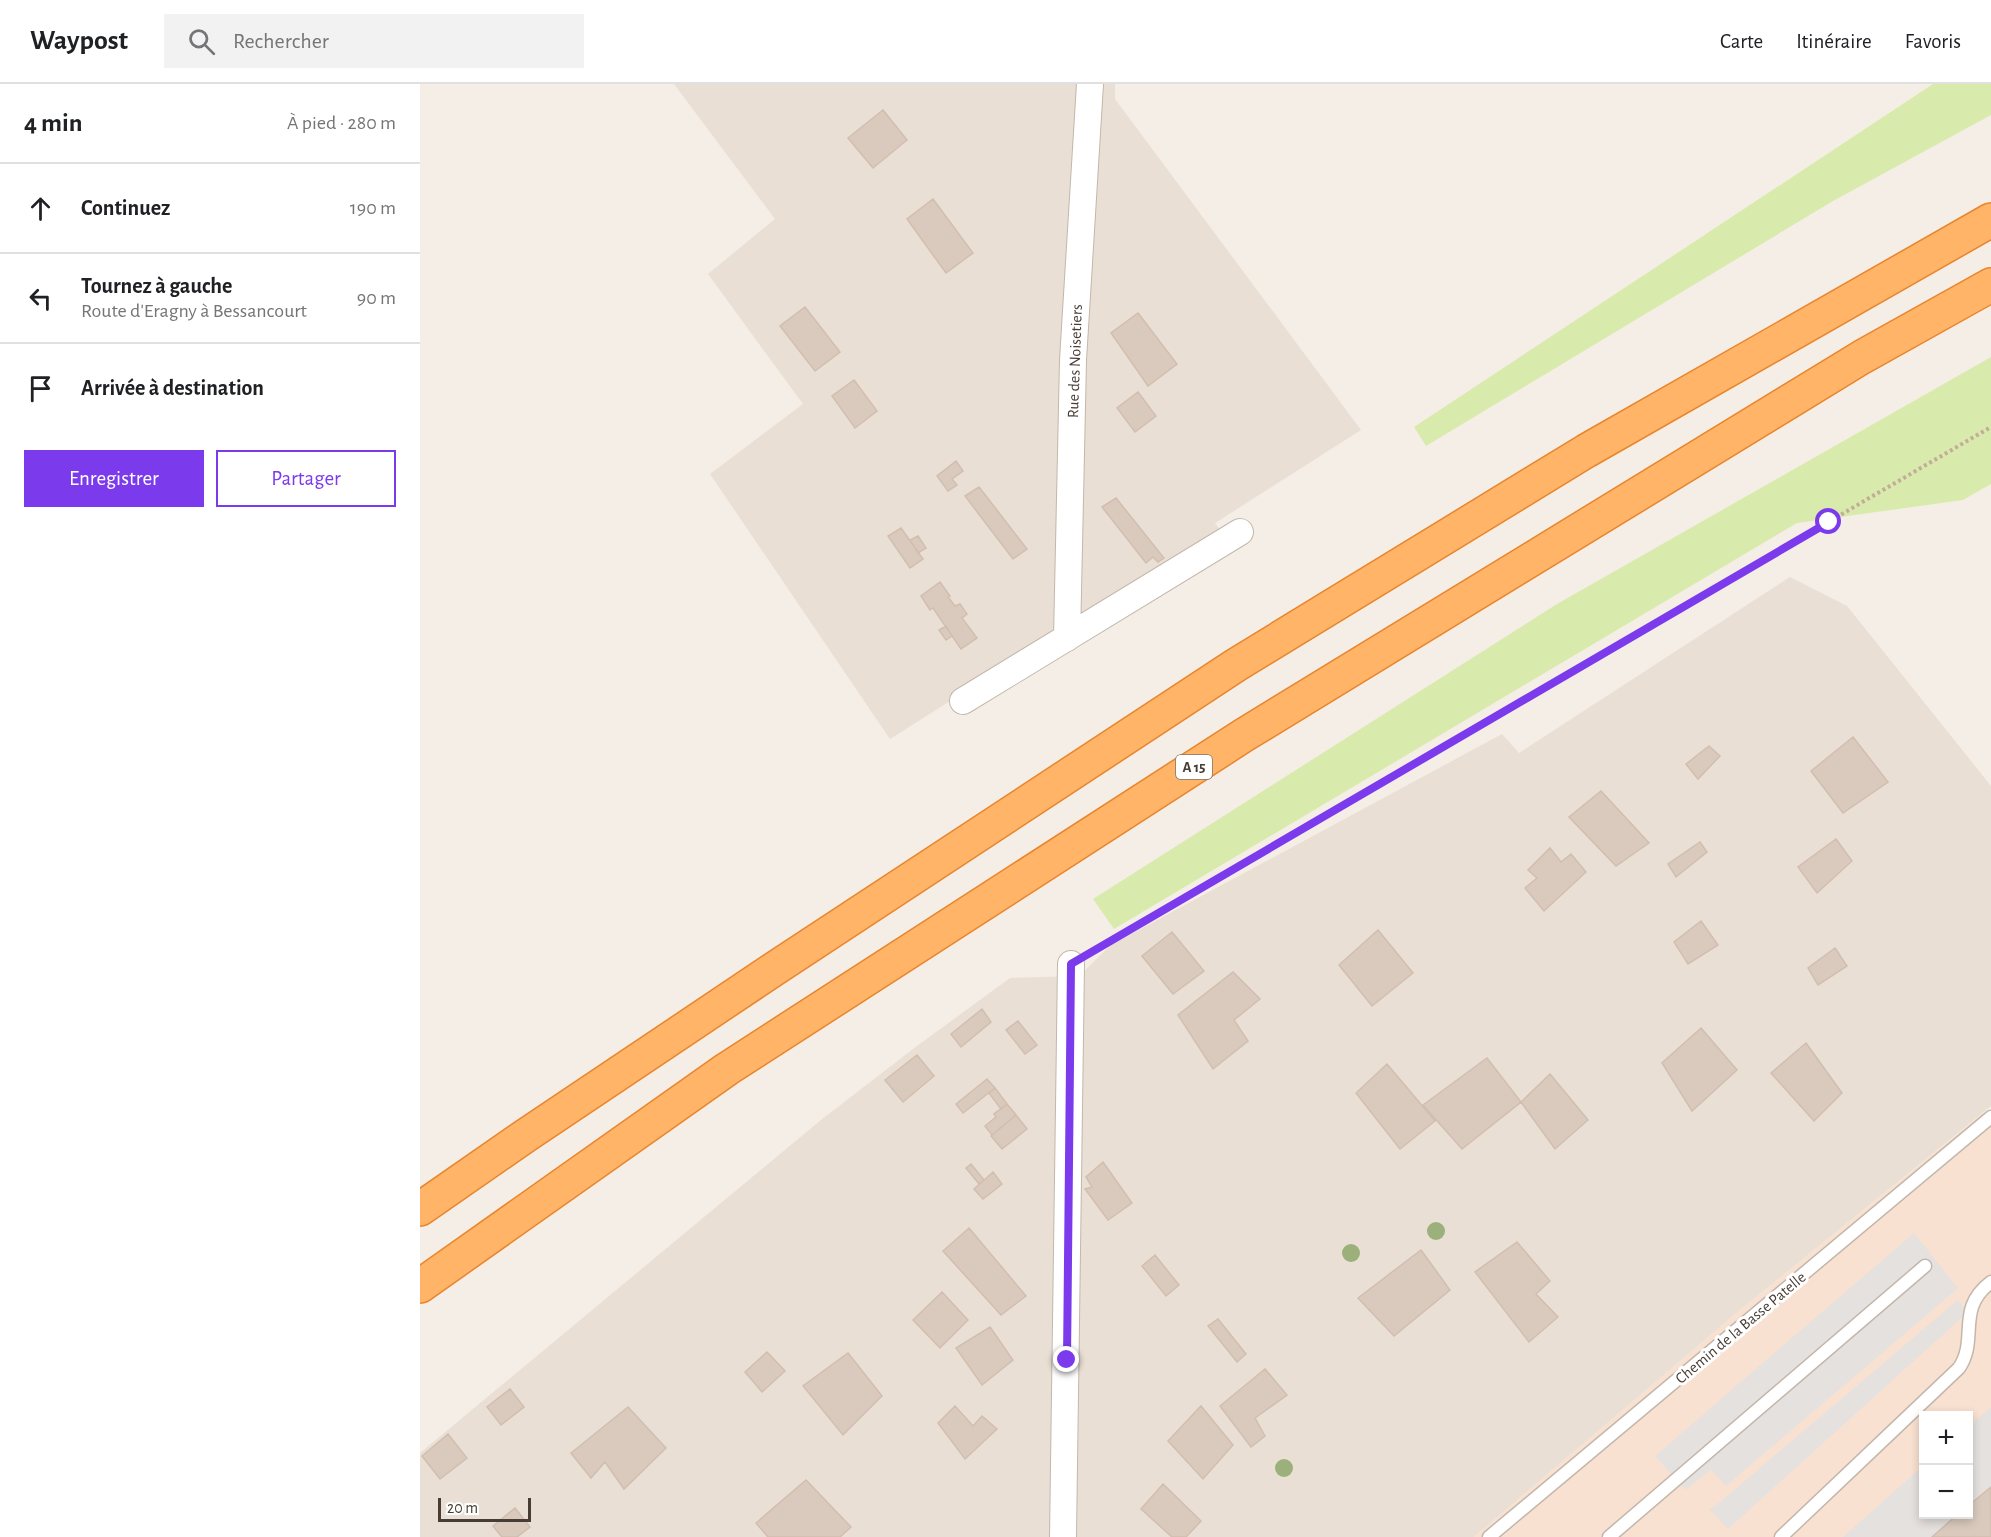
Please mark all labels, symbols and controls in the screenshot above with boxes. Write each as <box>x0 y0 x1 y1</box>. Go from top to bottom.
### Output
search box <box>164 14 584 68</box>
icon: search <box>185 25 218 58</box>
text: Waypost <box>30 27 128 55</box>
text: Rechercher <box>233 30 329 52</box>
text: Carte <box>1720 31 1763 52</box>
text: Itinéraire <box>1796 31 1872 52</box>
text: Favoris <box>1905 31 1961 52</box>
text: 4 min <box>24 110 83 136</box>
text: À pied · 280 m <box>287 113 396 133</box>
icon: ahead <box>24 192 57 225</box>
text: Continuez <box>81 197 170 219</box>
text: 190 m <box>350 198 396 218</box>
text: Tournez à gauche <box>81 275 232 297</box>
icon: left <box>24 282 57 315</box>
text: 90 m <box>357 288 396 308</box>
text: Route d'Eragny à Bessancourt <box>81 301 307 321</box>
street label: Rue des Noisetiers <box>1065 304 1085 418</box>
icon: arrive <box>24 372 57 405</box>
text: Arrivée à destination <box>81 377 264 399</box>
button: Enregistrer <box>24 450 204 507</box>
button: Partager <box>216 450 396 507</box>
route start <box>1815 508 1841 534</box>
road number: A 15 <box>1176 755 1212 779</box>
street label: Chemin de la Basse Patelle <box>1672 1269 1809 1387</box>
route end <box>1053 1346 1079 1372</box>
map controls <box>1919 1411 1973 1519</box>
button: + <box>1919 1411 1973 1465</box>
button: − <box>1919 1465 1973 1519</box>
scale bar <box>438 1495 531 1522</box>
text: 20 m <box>447 1500 478 1516</box>

